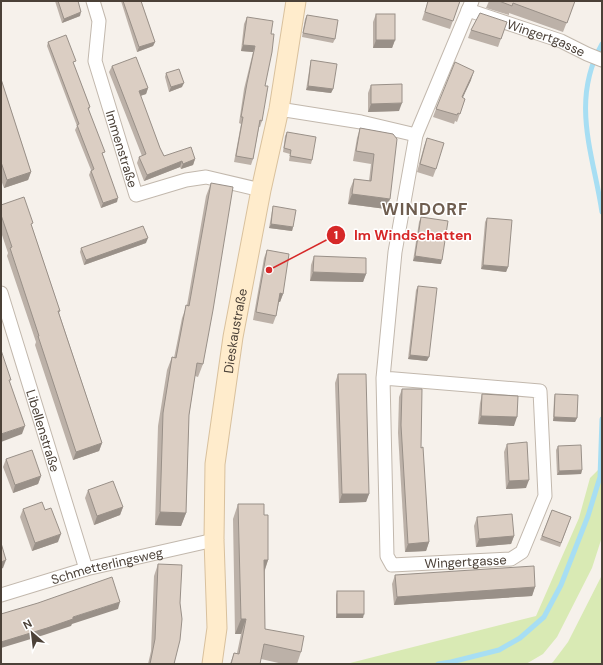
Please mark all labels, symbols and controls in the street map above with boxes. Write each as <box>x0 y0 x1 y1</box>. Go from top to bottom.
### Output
street label: Wingertgasse <box>505 16 588 61</box>
street label: Immenstraße <box>102 108 141 190</box>
district label: WINDORF <box>382 198 468 220</box>
callout: Im Windschatten <box>326 222 480 248</box>
text: Im Windschatten <box>354 226 472 244</box>
text: 1 <box>334 227 338 243</box>
street label: Dieskaustraße <box>220 287 251 375</box>
street label: Libellenstraße <box>22 388 64 474</box>
street label: Schmetterlingsweg <box>49 544 165 588</box>
street label: Wingertgasse <box>424 551 507 572</box>
north arrow <box>12 613 52 653</box>
text: N <box>20 616 34 632</box>

